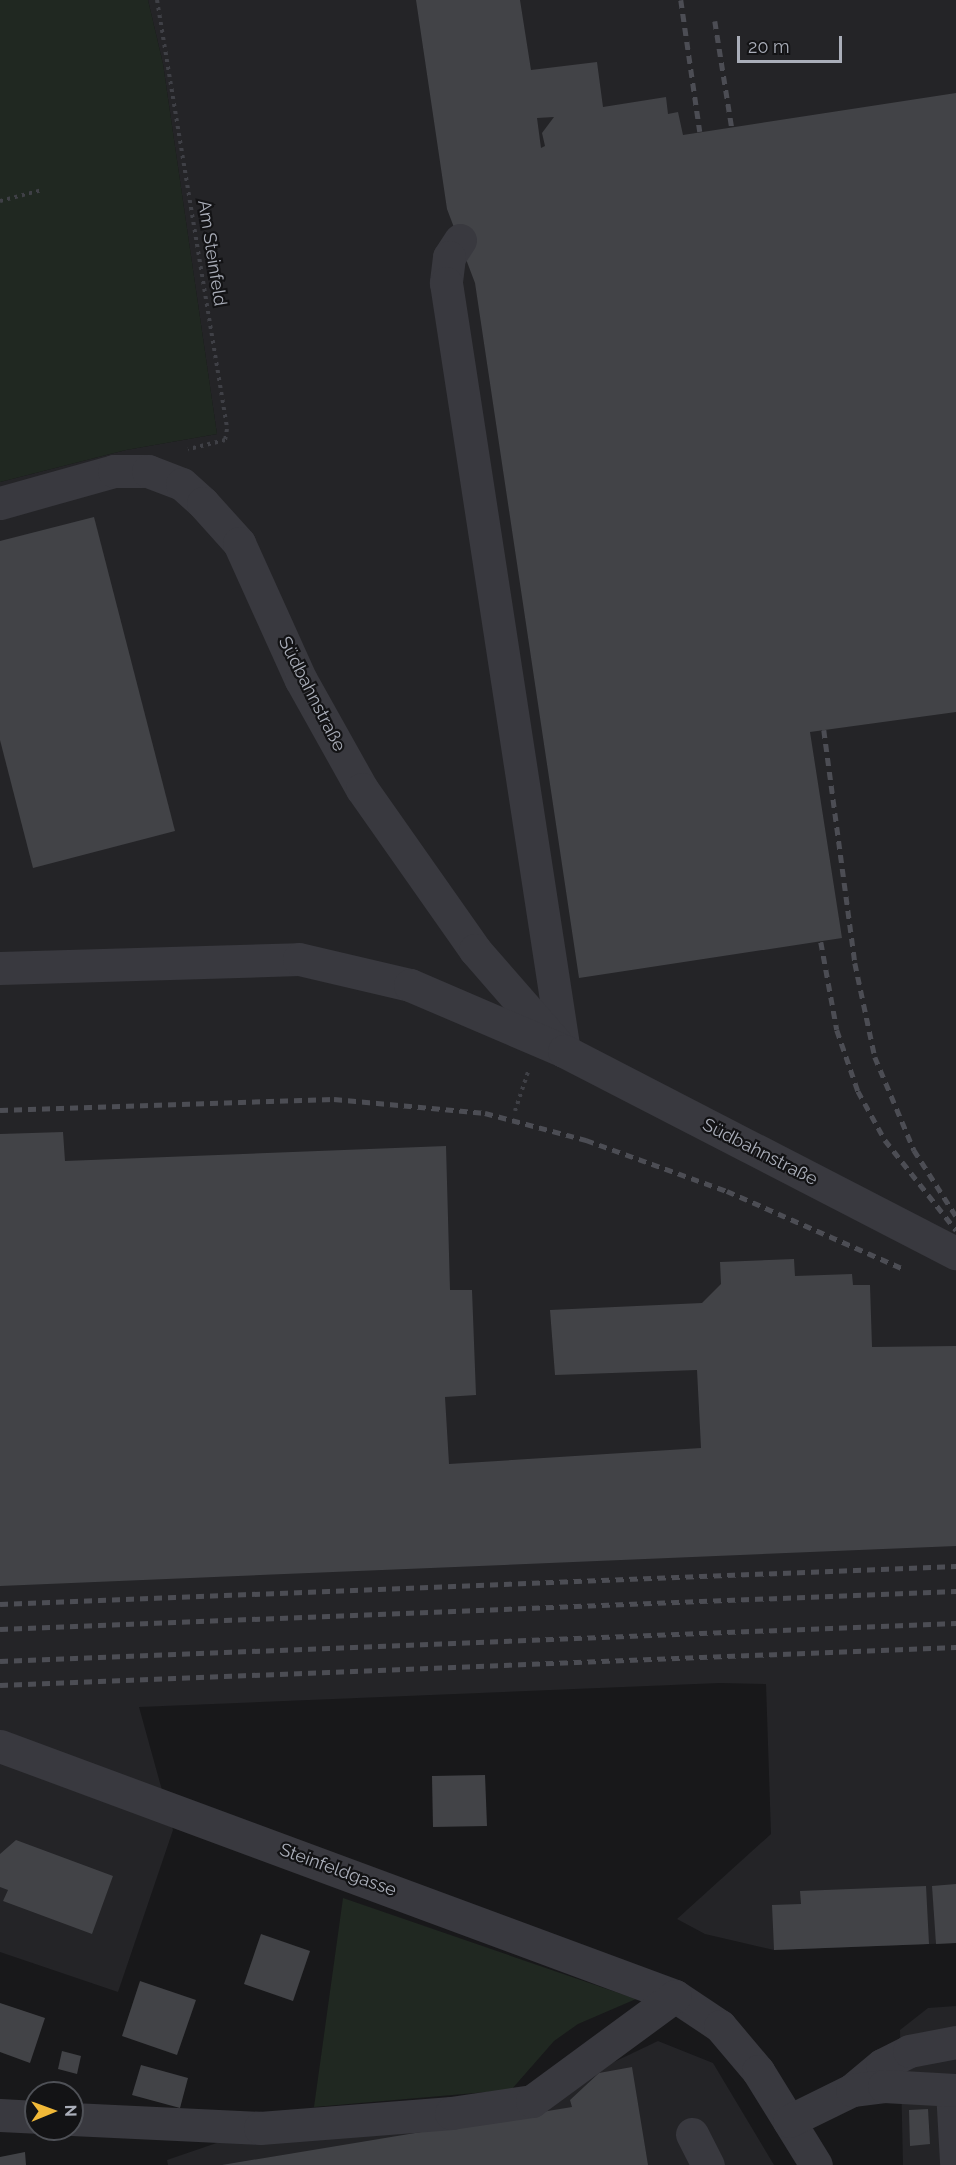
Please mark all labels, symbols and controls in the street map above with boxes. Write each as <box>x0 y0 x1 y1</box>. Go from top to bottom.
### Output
scale bar <box>740 24 845 62</box>
text: 20 m <box>748 36 790 57</box>
street label: Am Steinfeld <box>193 198 231 308</box>
street label: Südbahnstraße <box>274 633 350 755</box>
street label: Südbahnstraße <box>699 1114 821 1190</box>
street label: Steinfeldgasse <box>277 1839 399 1901</box>
north arrow <box>24 2081 84 2141</box>
text: N <box>61 2104 80 2117</box>

